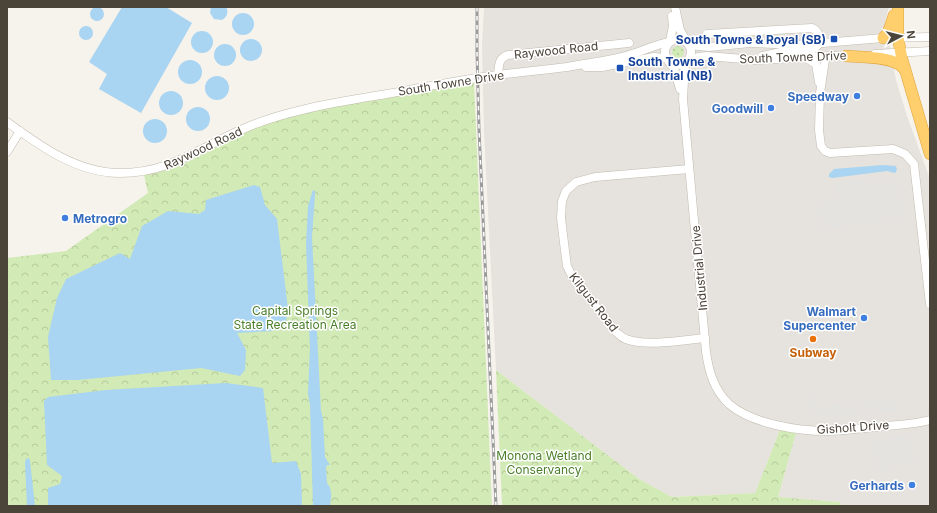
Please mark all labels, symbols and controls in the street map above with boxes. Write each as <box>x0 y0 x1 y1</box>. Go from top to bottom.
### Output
north arrow <box>881 16 921 56</box>
text: N <box>903 30 918 40</box>
place label: South Towne & Royal (SB) <box>676 32 826 47</box>
marker: South Towne & Royal (SB) <box>829 34 839 44</box>
street label: Raywood Road <box>513 38 599 62</box>
street label: South Towne Drive <box>739 48 847 66</box>
place label: South Towne & Industrial (NB) <box>628 54 715 83</box>
marker: South Towne & Industrial (NB) <box>615 63 625 73</box>
street label: South Towne Drive <box>397 67 505 99</box>
place label: Speedway <box>788 89 850 104</box>
marker: Speedway <box>852 91 862 101</box>
place label: Goodwill <box>712 101 763 116</box>
marker: Goodwill <box>766 103 776 113</box>
street label: Raywood Road <box>161 123 245 173</box>
place label: Metrogro <box>73 211 127 226</box>
marker: Metrogro <box>60 213 70 223</box>
street label: Industrial Drive <box>688 225 710 311</box>
street label: Kilgust Road <box>566 269 622 335</box>
park label: Capital Springs State Recreation Area <box>233 303 357 332</box>
place label: Walmart Supercenter <box>783 304 857 333</box>
marker: Walmart Supercenter <box>859 313 869 323</box>
marker: Subway <box>808 334 818 344</box>
place label: Subway <box>790 345 837 360</box>
street label: Gisholt Drive <box>816 417 890 437</box>
park label: Monona Wetland Conservancy <box>496 448 592 477</box>
place label: Gerhards <box>849 478 904 493</box>
marker: Gerhards <box>907 480 917 490</box>

